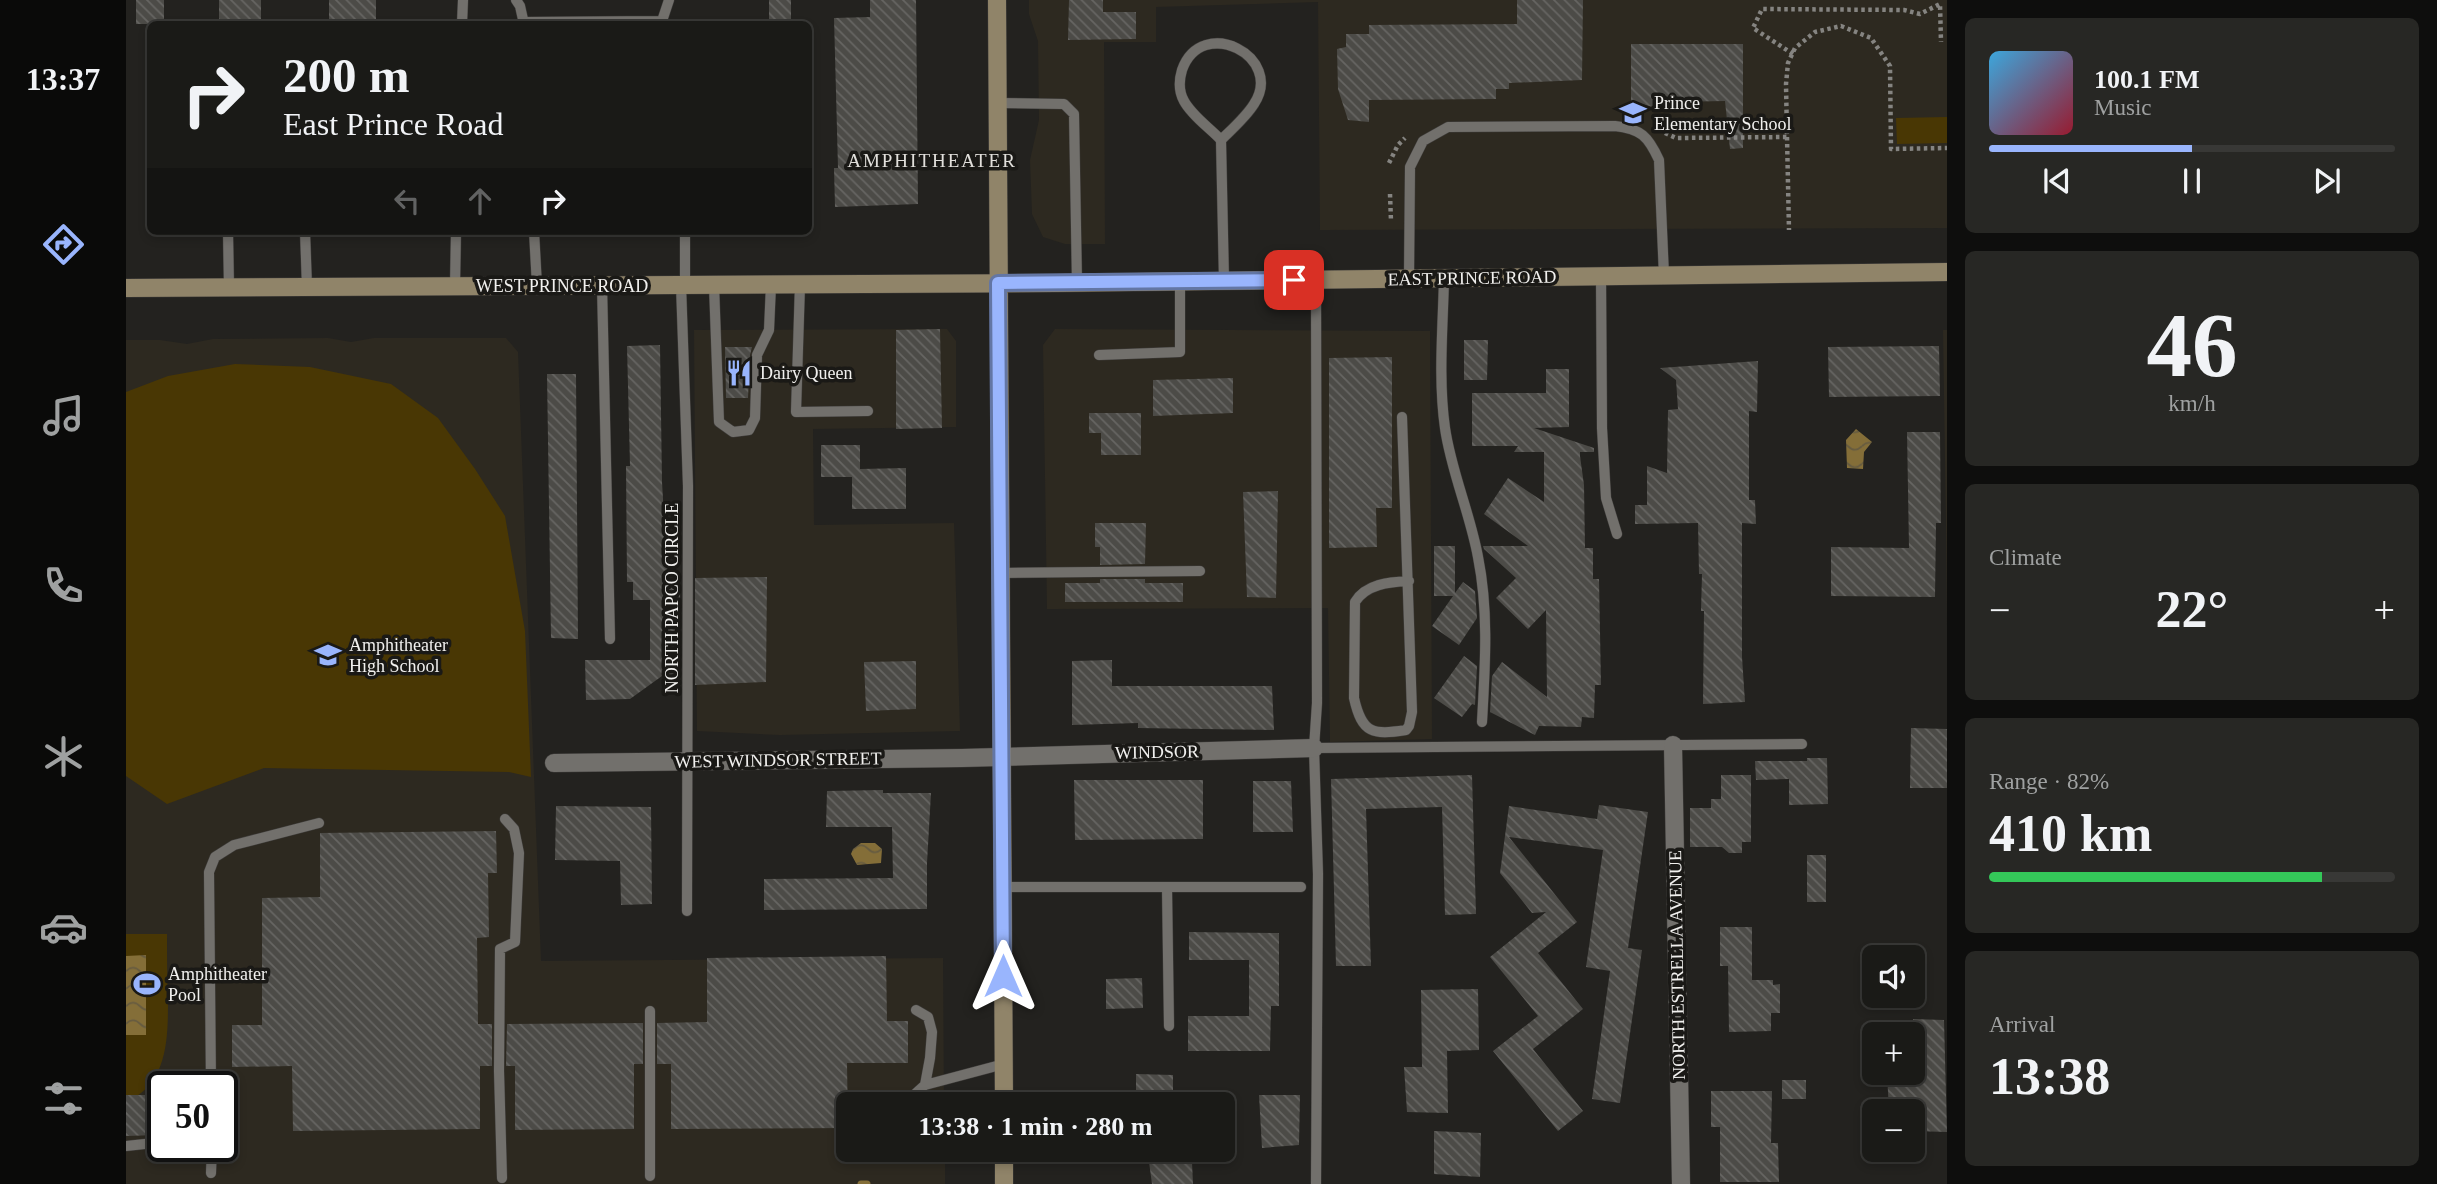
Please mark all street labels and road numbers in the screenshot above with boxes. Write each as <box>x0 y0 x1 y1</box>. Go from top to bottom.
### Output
street label: EAST PRINCE ROAD <box>1387 267 1557 289</box>
street label: WEST PRINCE ROAD <box>476 276 648 296</box>
street label: NORTH PAPCO CIRCLE <box>662 503 682 693</box>
street label: WINDSOR <box>1115 741 1199 763</box>
street label: WEST WINDSOR STREET <box>674 748 882 772</box>
street label: NORTH ESTRELLA AVENUE <box>1665 850 1689 1080</box>

